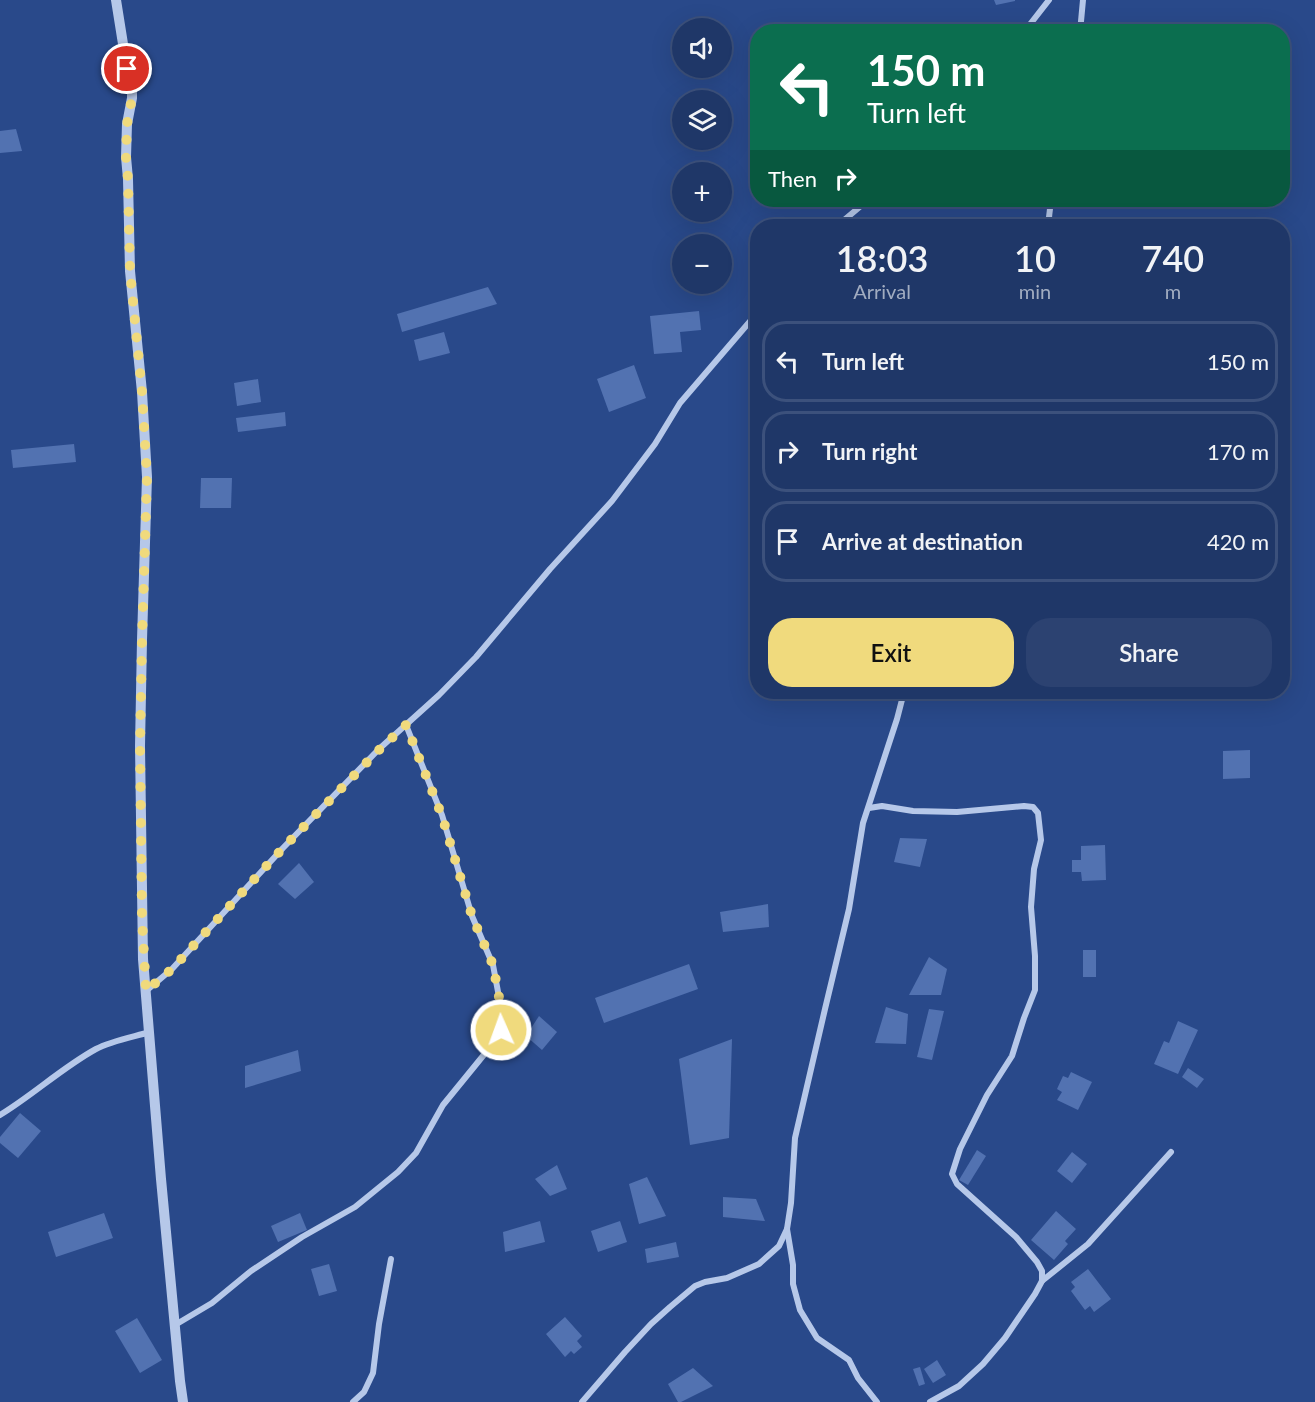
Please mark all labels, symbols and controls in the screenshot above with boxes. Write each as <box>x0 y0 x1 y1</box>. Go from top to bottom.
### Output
map controls <box>672 18 732 294</box>
button: sound <box>672 18 732 78</box>
pin <box>101 43 152 94</box>
text: 150 m <box>867 45 985 95</box>
icon: left <box>768 48 846 126</box>
icon: arrive <box>110 52 143 85</box>
button: layers <box>672 90 732 150</box>
text: Turn left <box>867 96 966 129</box>
button: + <box>672 162 732 222</box>
icon: right <box>829 162 862 195</box>
text: Then <box>768 165 817 192</box>
button: − <box>672 234 732 294</box>
text: 18:03 <box>836 236 928 280</box>
text: 10 <box>1014 236 1056 280</box>
text: 740 <box>1142 236 1204 280</box>
text: Arrival <box>853 279 911 303</box>
text: min <box>1019 279 1051 303</box>
text: m <box>1165 279 1181 303</box>
icon: left <box>771 345 804 378</box>
text: Turn left <box>822 348 904 375</box>
text: 150 m <box>1207 348 1269 375</box>
icon: right <box>771 435 804 468</box>
text: Turn right <box>822 438 917 465</box>
text: 170 m <box>1207 438 1269 465</box>
icon: arrive <box>771 525 804 558</box>
text: Arrive at destination <box>822 528 1023 555</box>
text: 420 m <box>1207 528 1269 555</box>
button: Exit <box>768 618 1014 687</box>
button: Share <box>1026 618 1272 687</box>
position arrow <box>469 998 533 1062</box>

